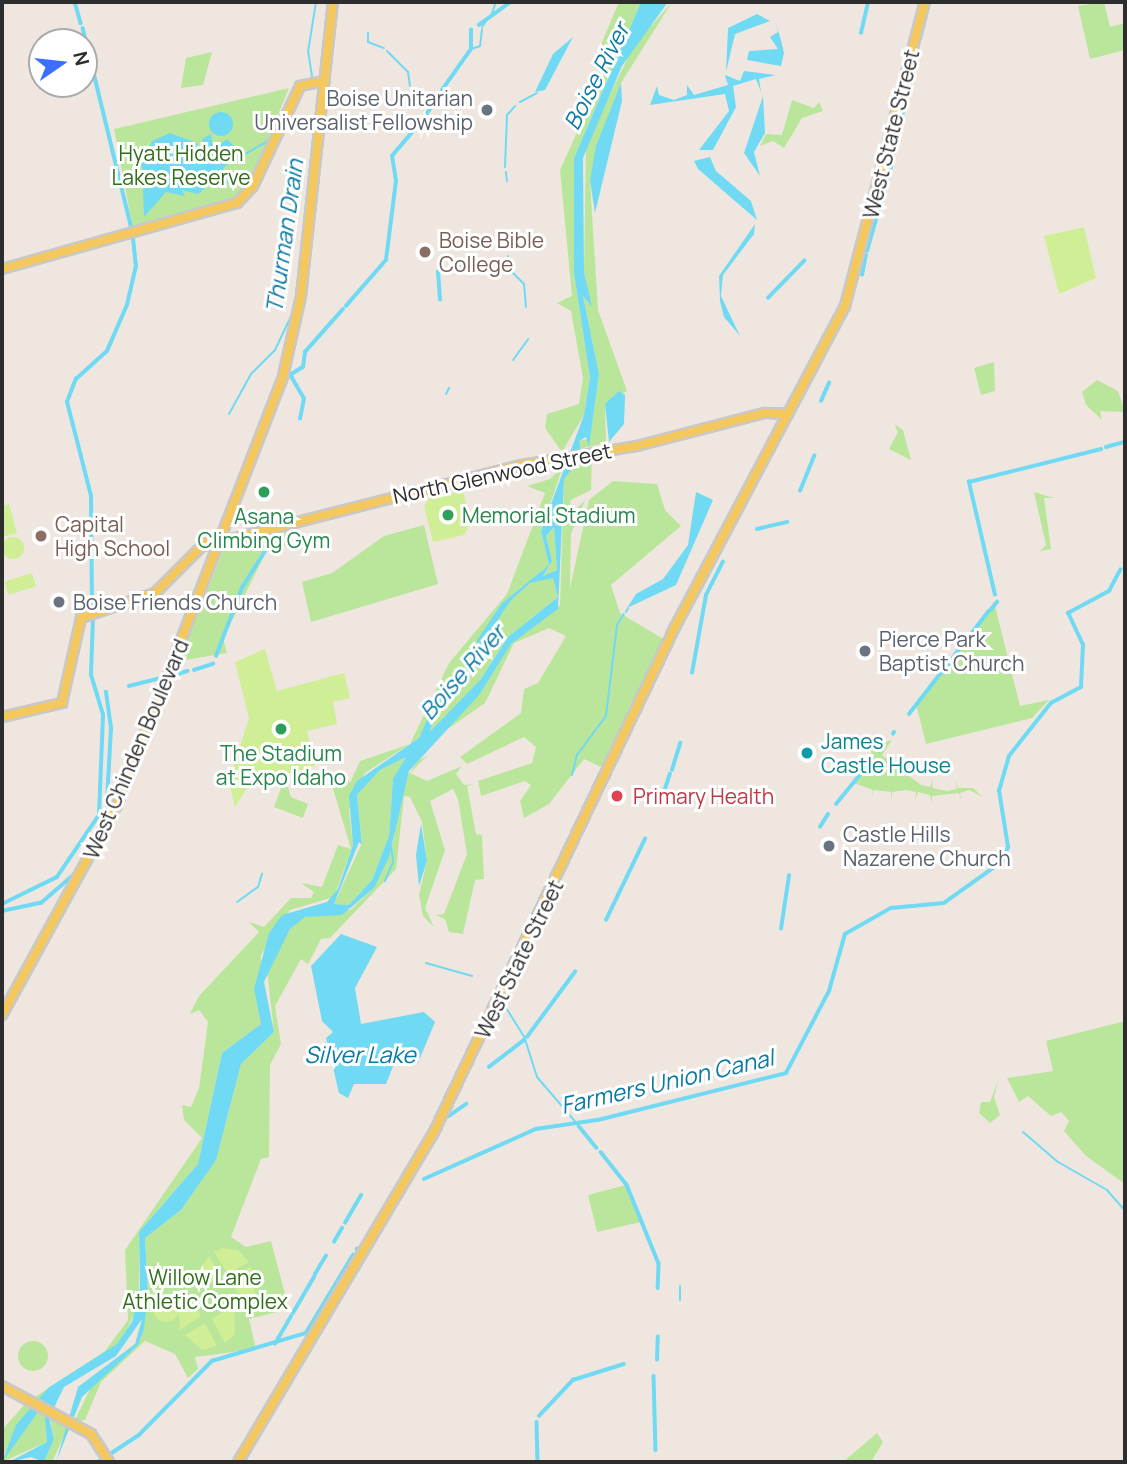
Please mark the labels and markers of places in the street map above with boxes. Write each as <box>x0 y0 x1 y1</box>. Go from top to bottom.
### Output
place label: Boise Unitarian Universalist Fellowship <box>254 85 473 135</box>
marker: Boise Unitarian Universalist Fellowship <box>479 102 495 118</box>
place label: Boise Bible College <box>439 227 544 277</box>
marker: Boise Bible College <box>417 244 433 260</box>
marker: Asana Climbing Gym <box>256 484 272 500</box>
place label: Memorial Stadium <box>462 502 636 528</box>
place label: Asana Climbing Gym <box>198 503 330 553</box>
marker: Memorial Stadium <box>440 507 456 523</box>
place label: Capital High School <box>55 511 170 561</box>
marker: Capital High School <box>33 528 49 544</box>
place label: Boise Friends Church <box>73 589 277 615</box>
marker: Boise Friends Church <box>51 594 67 610</box>
place label: Pierce Park Baptist Church <box>879 626 1024 676</box>
marker: Pierce Park Baptist Church <box>857 643 873 659</box>
marker: The Stadium at Expo Idaho <box>273 721 289 737</box>
place label: James Castle House <box>821 728 951 778</box>
place label: The Stadium at Expo Idaho <box>216 740 346 790</box>
marker: James Castle House <box>799 745 815 761</box>
place label: Primary Health <box>633 783 774 809</box>
marker: Primary Health <box>607 786 627 806</box>
place label: Castle Hills Nazarene Church <box>843 821 1011 871</box>
marker: Castle Hills Nazarene Church <box>821 838 837 854</box>

